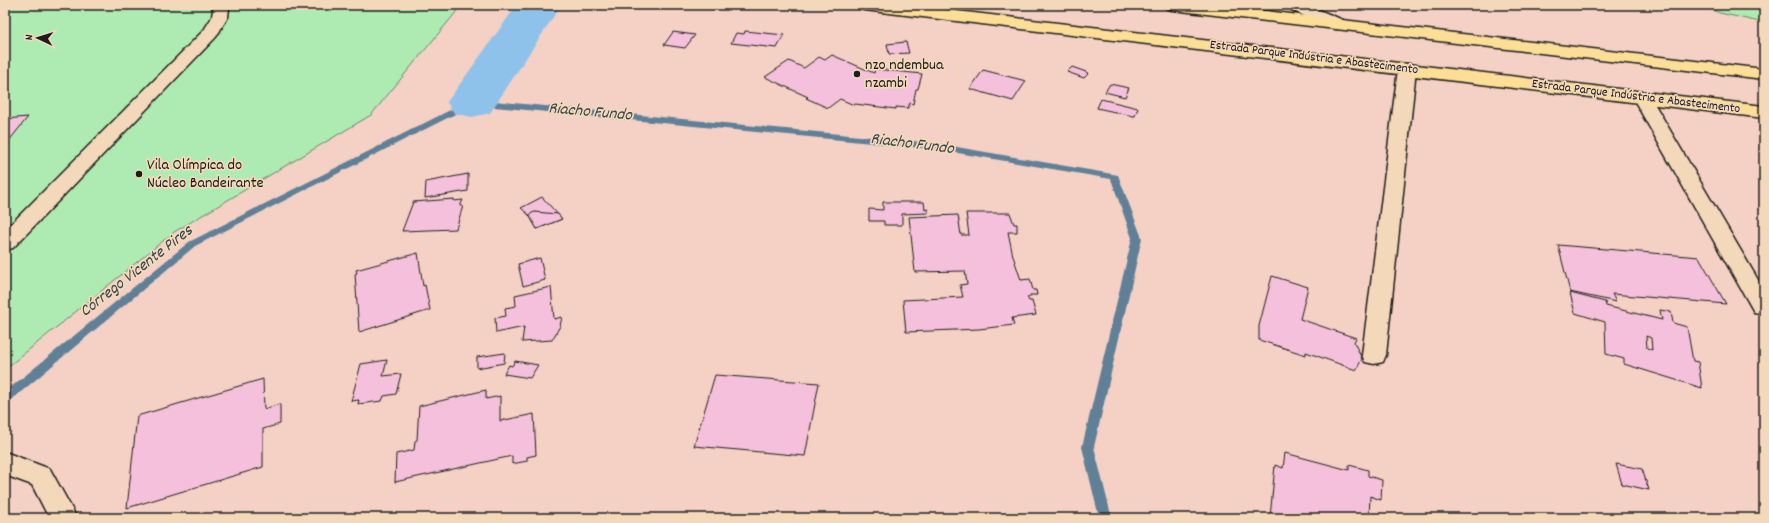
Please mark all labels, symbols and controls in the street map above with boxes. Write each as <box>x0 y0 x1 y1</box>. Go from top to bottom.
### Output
north arrow <box>18 18 58 58</box>
text: N <box>22 34 38 41</box>
street label: Estrada Parque Indústria e Abastecimento <box>1209 36 1419 80</box>
place label: nzo ndembua nzambi <box>865 54 944 95</box>
marker: nzo ndembua nzambi <box>852 69 862 79</box>
street label: Estrada Parque Indústria e Abastecimento <box>1531 75 1741 119</box>
water label: Riacho Fundo <box>547 97 634 129</box>
water label: Riacho Fundo <box>869 128 956 162</box>
place label: Vila Olímpica do Núcleo Bandeirante <box>147 154 264 195</box>
marker: Vila Olímpica do Núcleo Bandeirante <box>134 169 144 179</box>
water label: Córrego Vicente Pires <box>75 220 199 324</box>

